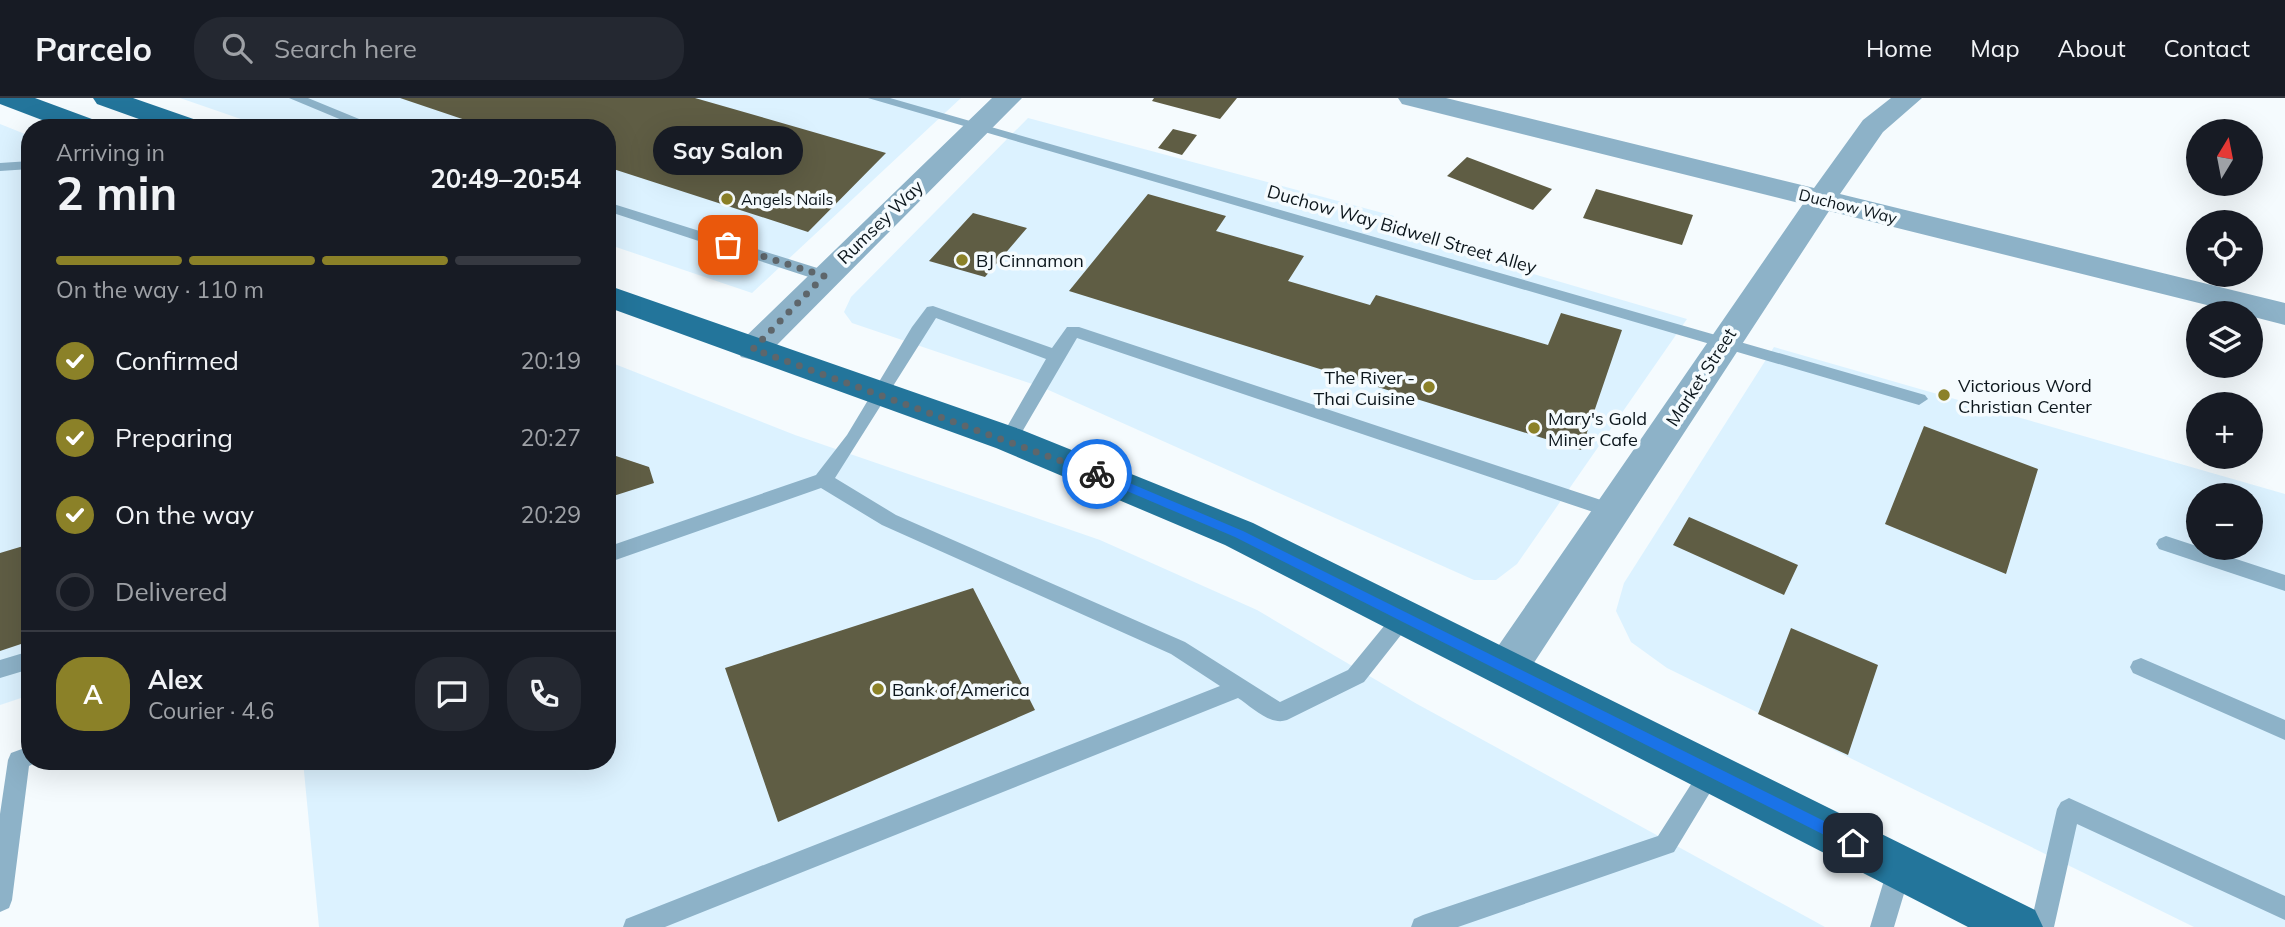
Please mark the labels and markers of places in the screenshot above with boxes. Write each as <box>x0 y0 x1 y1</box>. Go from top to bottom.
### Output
callout: Say Salon <box>653 126 803 175</box>
place label: Angels Nails <box>741 189 834 209</box>
marker: Angels Nails <box>719 191 735 207</box>
pin <box>698 215 758 275</box>
place label: BJ Cinnamon <box>976 249 1084 272</box>
marker: BJ Cinnamon <box>954 252 970 268</box>
place label: The River - Thai Cuisine <box>1313 366 1415 410</box>
place label: Victorious Word Christian Center <box>1958 374 2092 418</box>
marker: The River - Thai Cuisine <box>1421 379 1437 395</box>
marker: Victorious Word Christian Center <box>1936 387 1952 403</box>
place label: Mary's Gold Miner Cafe <box>1548 407 1647 451</box>
marker: Mary's Gold Miner Cafe <box>1526 420 1542 436</box>
place label: Bank of America <box>892 678 1030 701</box>
marker: Bank of America <box>870 681 886 697</box>
pin <box>1823 813 1883 873</box>

